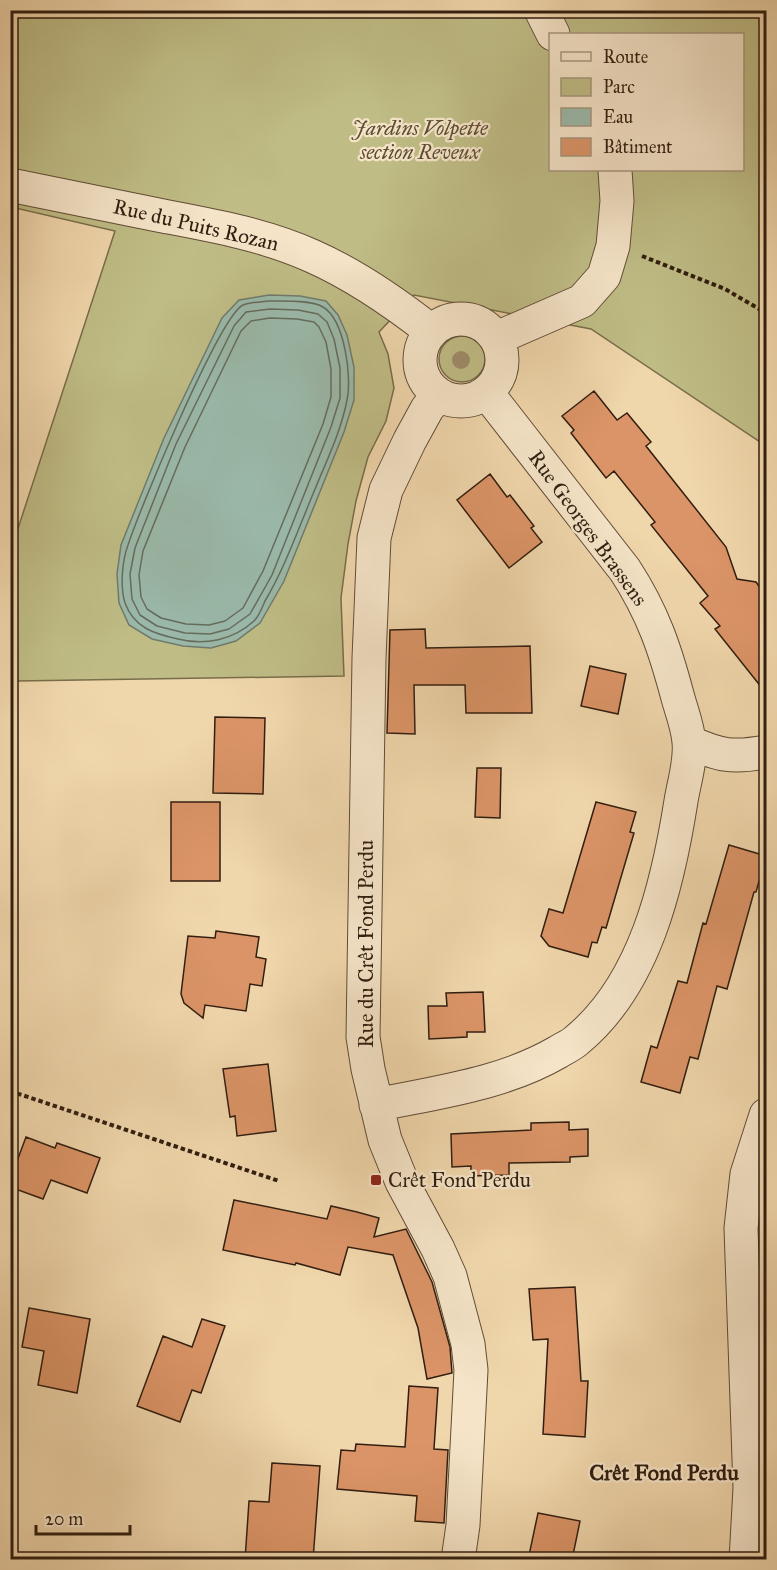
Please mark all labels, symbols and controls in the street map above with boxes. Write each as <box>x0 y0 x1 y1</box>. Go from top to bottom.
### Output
legend <box>549 33 744 171</box>
text: Route <box>603 46 648 68</box>
text: Parc <box>603 76 635 98</box>
text: Eau <box>603 106 633 128</box>
park label: Jardins Volpette section Reveux <box>351 115 489 165</box>
text: Bâtiment <box>603 136 673 158</box>
street label: Rue du Puits Rozan <box>111 193 281 257</box>
street label: Rue Georges Brassens <box>523 445 653 611</box>
street label: Rue du Crêt Fond Perdu <box>353 840 379 1048</box>
place label: Crêt Fond Perdu <box>388 1167 531 1193</box>
marker: Crêt Fond Perdu <box>369 1173 383 1187</box>
district label: Crêt Fond Perdu <box>589 1459 739 1486</box>
scale bar <box>36 1498 130 1536</box>
text: 20 m <box>45 1508 83 1530</box>

